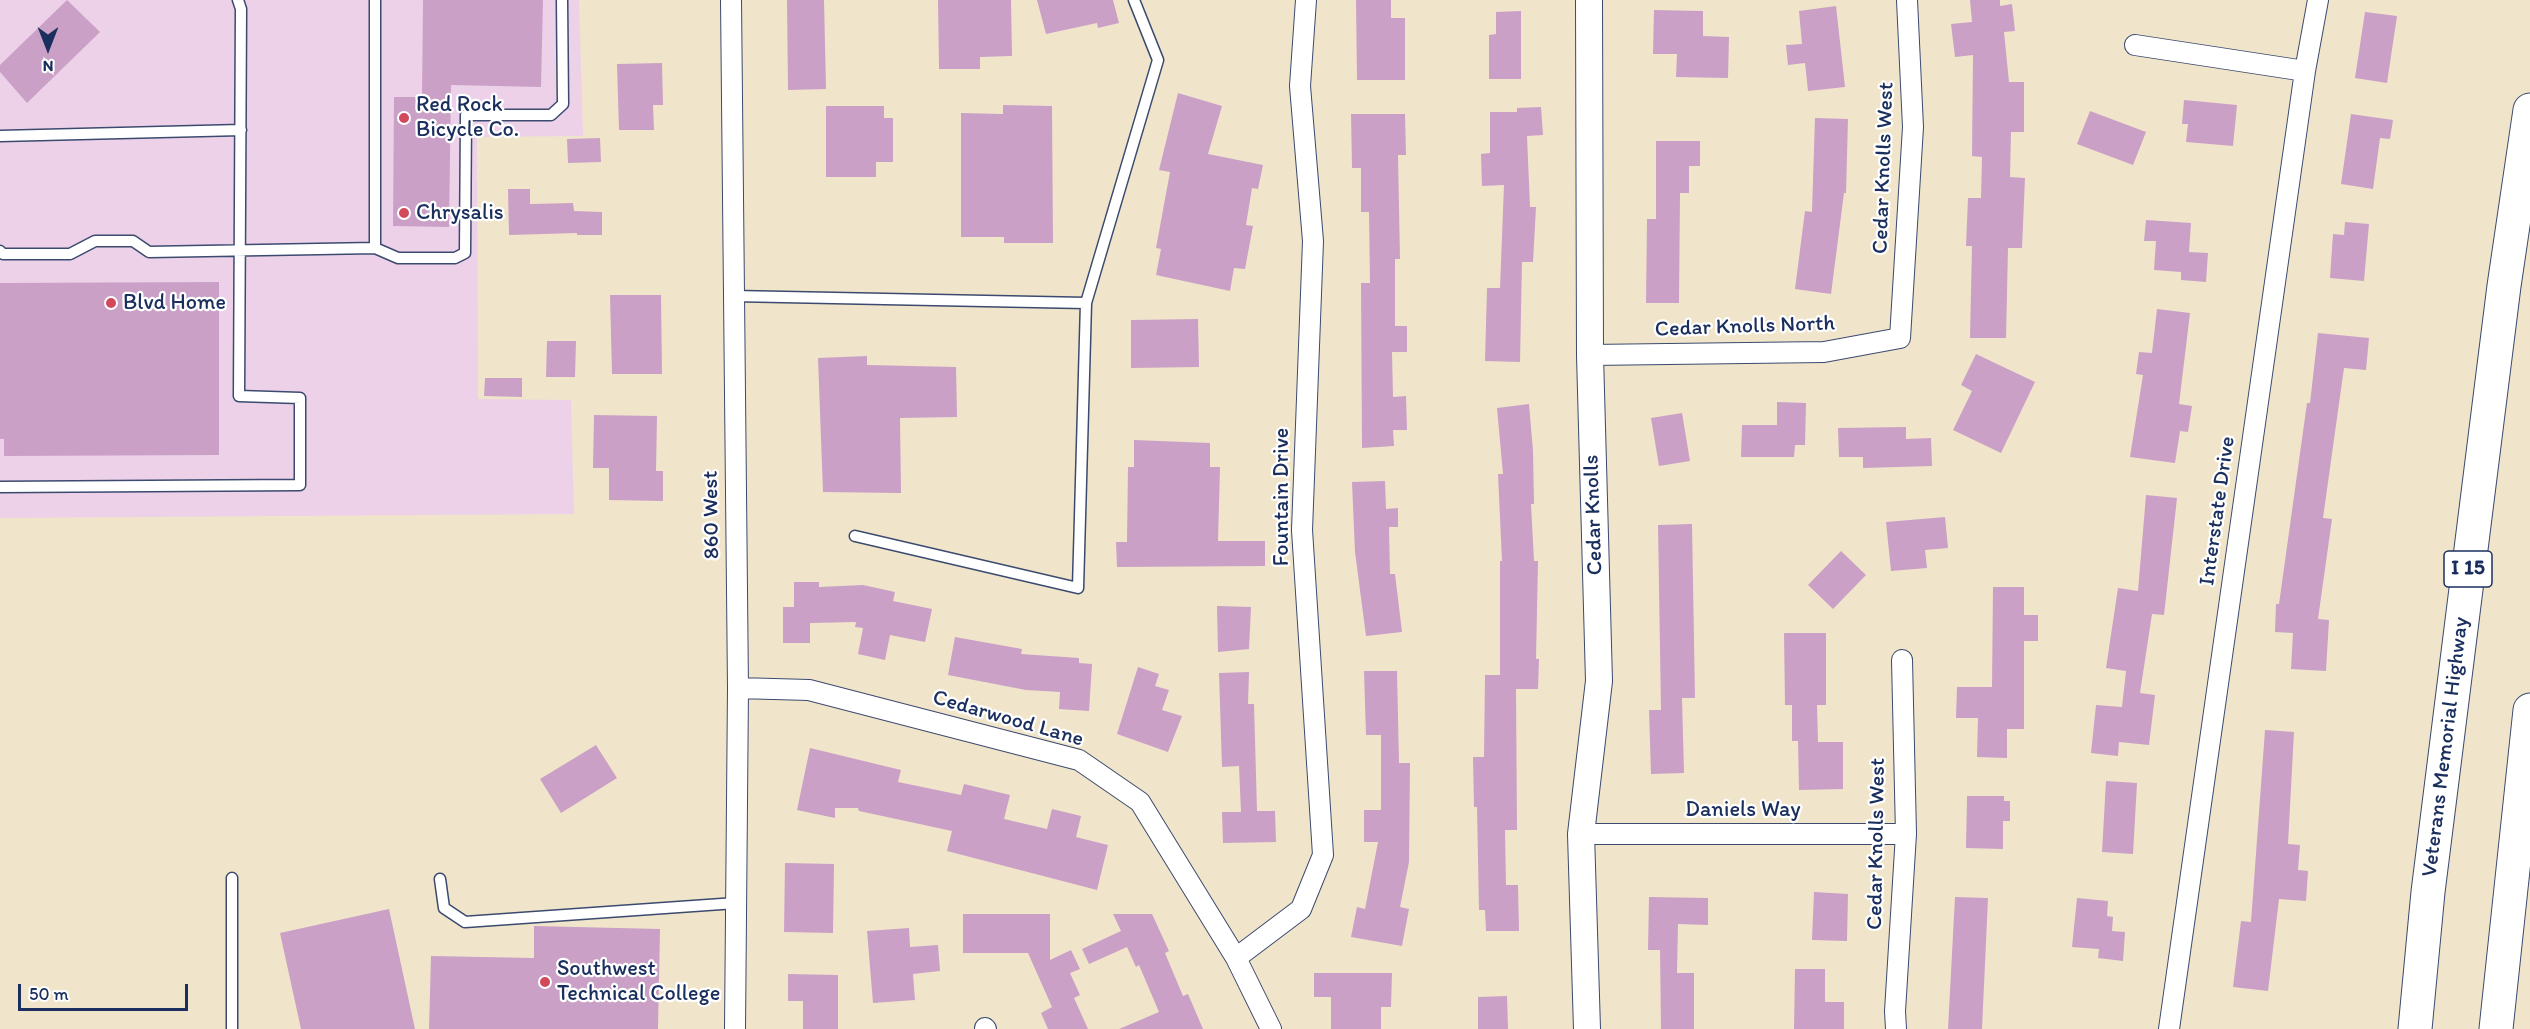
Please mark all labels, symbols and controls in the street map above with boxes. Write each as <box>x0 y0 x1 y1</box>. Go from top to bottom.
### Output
north arrow <box>18 18 78 78</box>
text: N <box>43 57 53 76</box>
street label: Cedar Knolls West <box>1868 82 1900 254</box>
place label: Red Rock Bicycle Co. <box>416 92 519 144</box>
marker: Red Rock Bicycle Co. <box>397 111 411 125</box>
place label: Chrysalis <box>416 200 504 226</box>
marker: Chrysalis <box>397 206 411 220</box>
place label: Blvd Home <box>123 290 226 316</box>
marker: Blvd Home <box>104 296 118 310</box>
street label: Cedar Knolls North <box>1654 311 1836 343</box>
street label: Fountain Drive <box>1269 428 1295 566</box>
street label: Interstate Drive <box>2194 435 2242 587</box>
street label: Cedar Knolls <box>1579 454 1609 576</box>
street label: 860 West <box>698 470 726 560</box>
road number: I 15 <box>2444 551 2492 587</box>
street label: Veterans Memorial Highway <box>2417 616 2475 878</box>
street label: Cedarwood Lane <box>929 685 1087 753</box>
street label: Cedar Knolls West <box>1862 758 1892 930</box>
street label: Daniels Way <box>1685 797 1801 823</box>
place label: Southwest Technical College <box>557 956 720 1008</box>
scale bar <box>21 972 190 1010</box>
marker: Southwest Technical College <box>538 975 552 989</box>
text: 50 m <box>29 983 69 1005</box>

